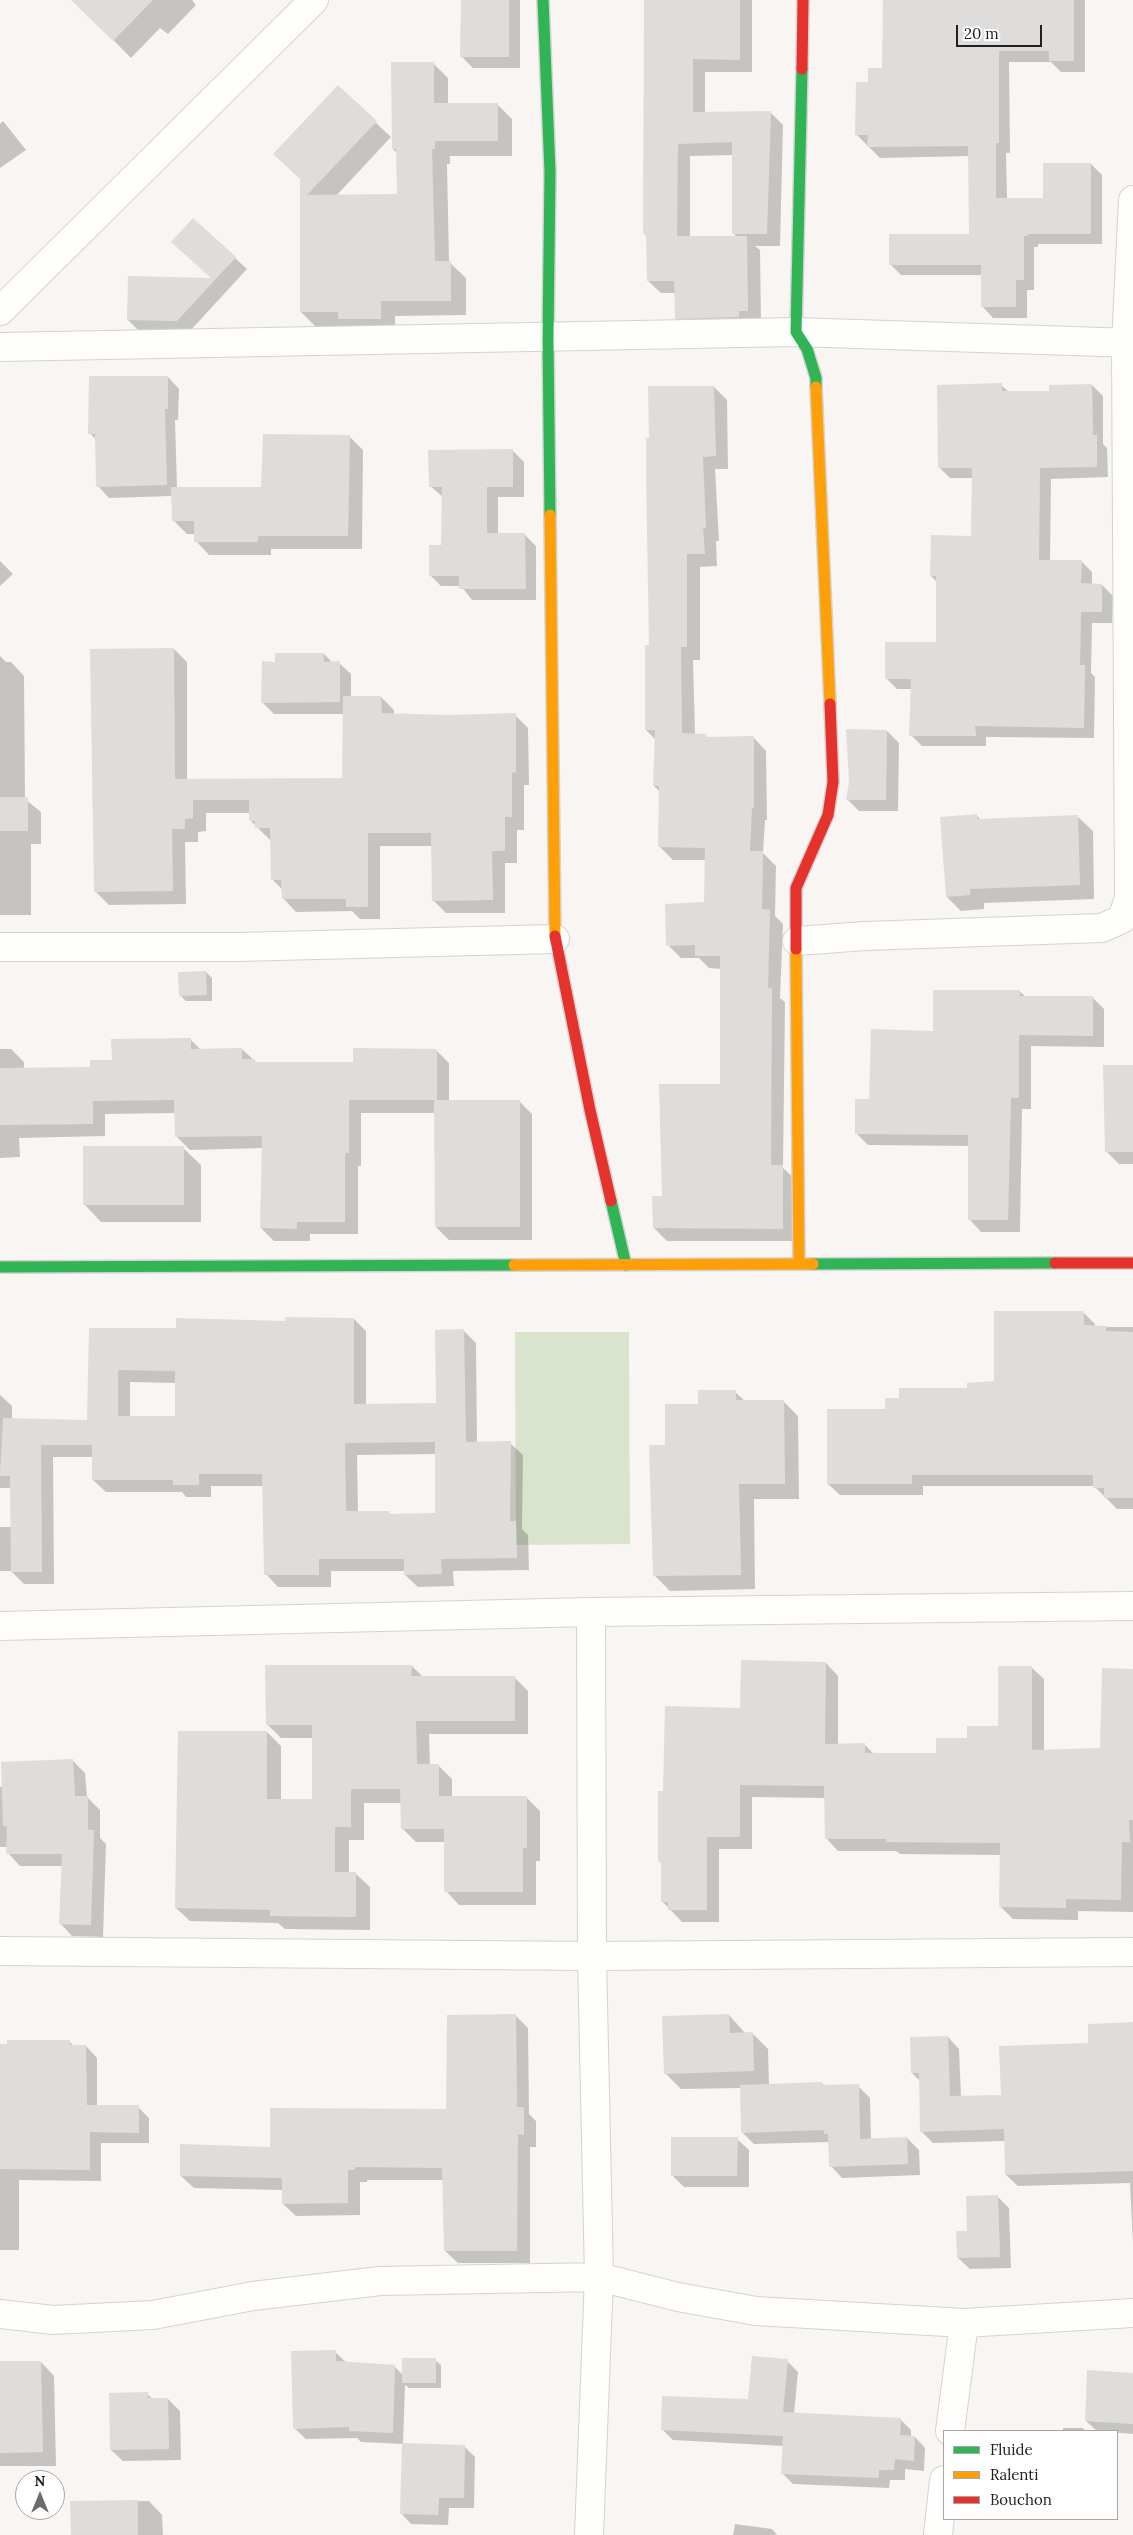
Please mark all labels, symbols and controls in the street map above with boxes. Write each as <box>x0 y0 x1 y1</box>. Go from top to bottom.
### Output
scale bar <box>958 15 1044 47</box>
text: 20 m <box>964 24 999 43</box>
legend <box>943 2430 1118 2520</box>
text: Fluide <box>990 2440 1033 2459</box>
text: Ralenti <box>990 2465 1038 2484</box>
north arrow <box>15 2470 65 2520</box>
text: N <box>35 2472 45 2490</box>
text: Bouchon <box>990 2490 1052 2509</box>

